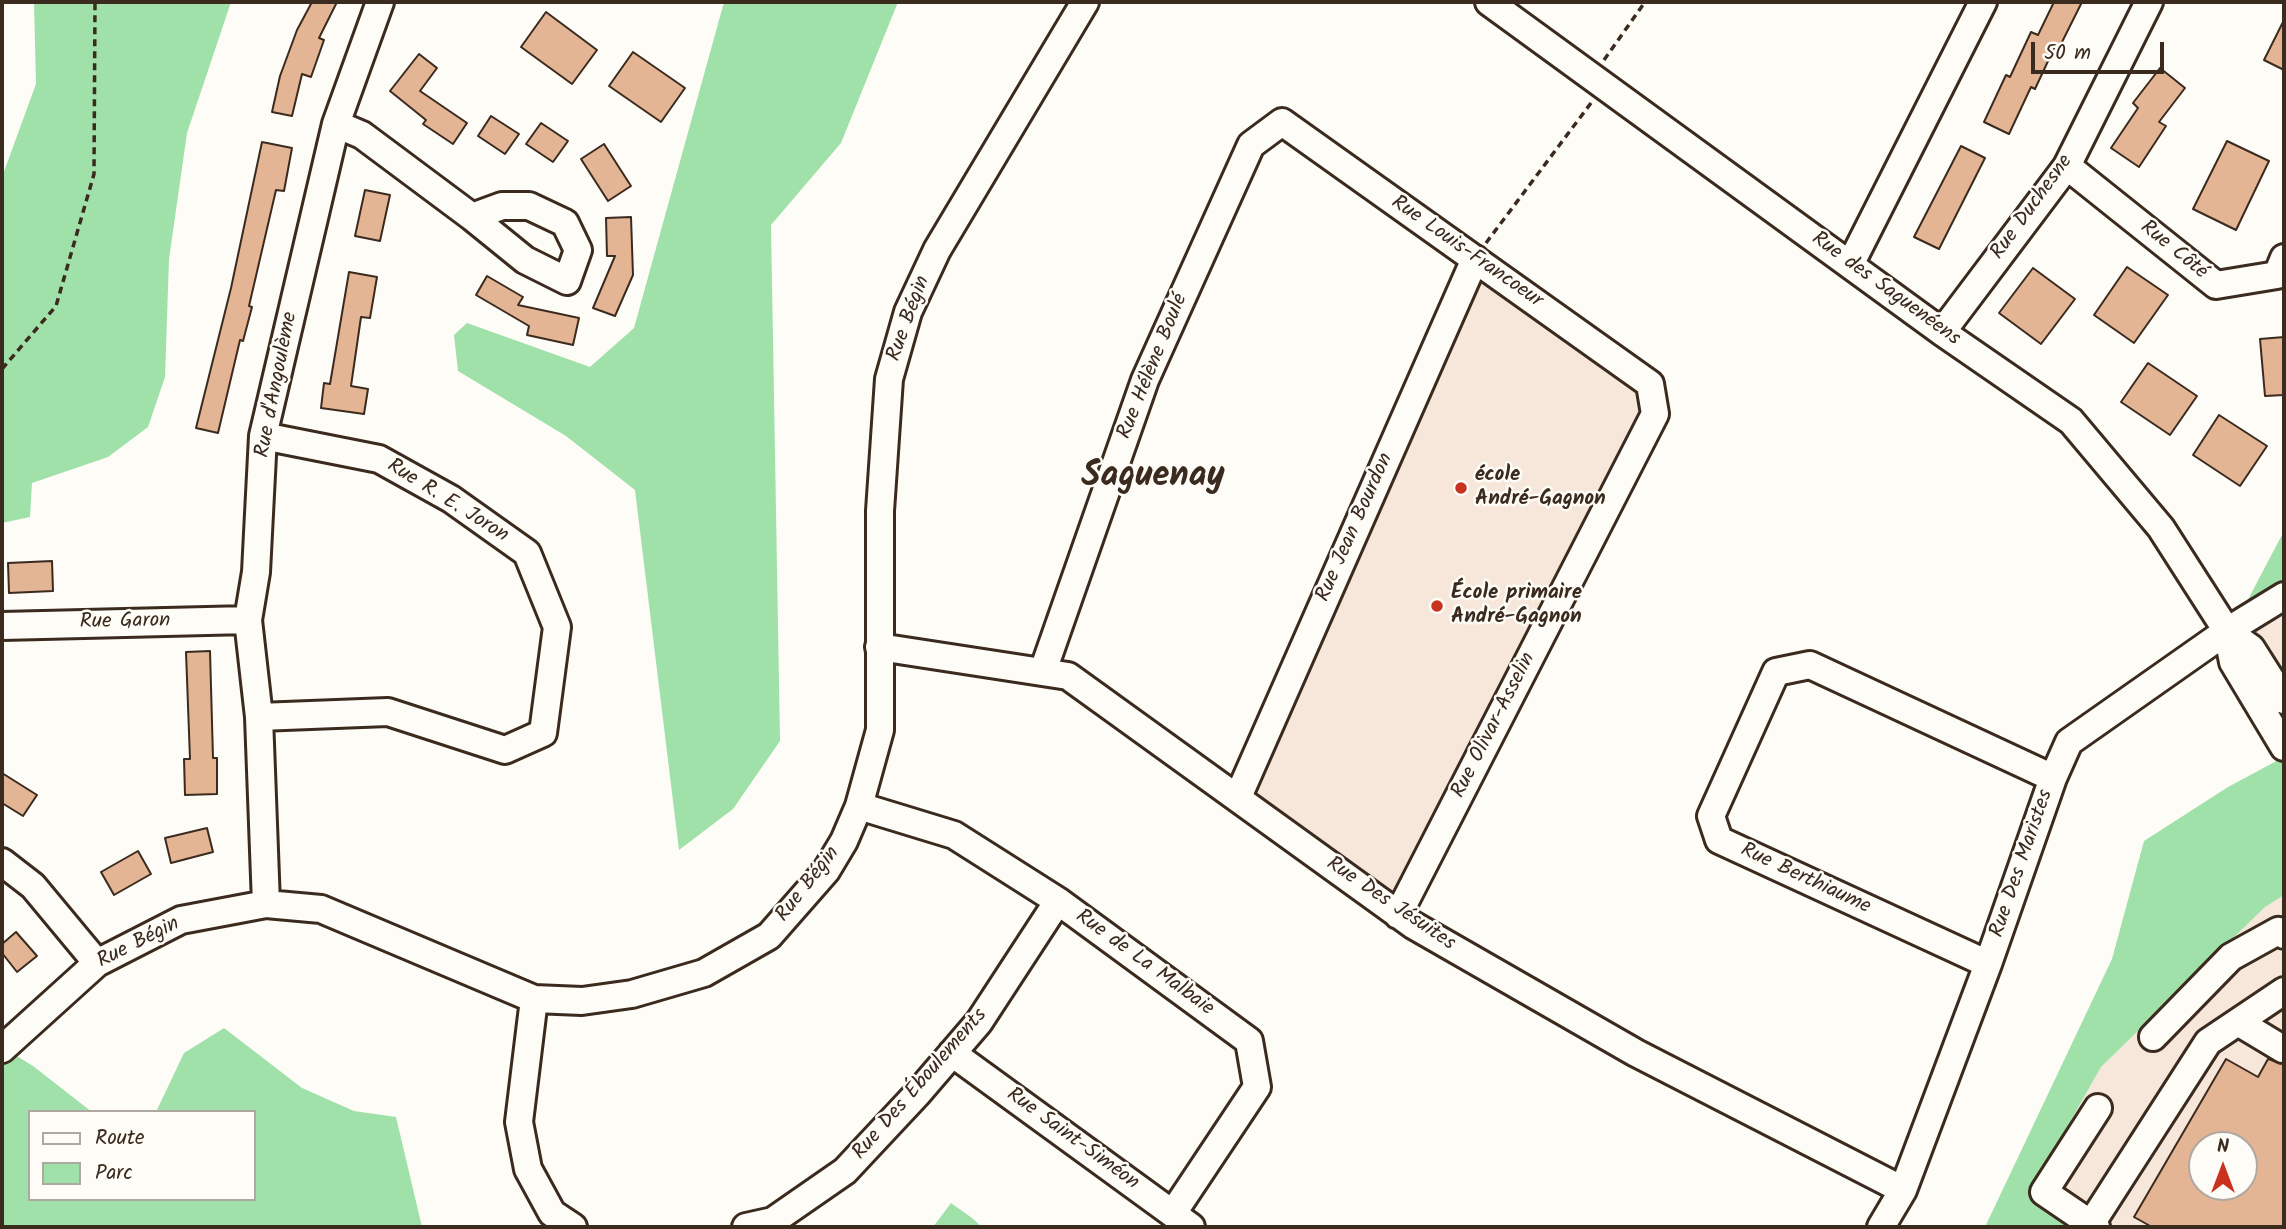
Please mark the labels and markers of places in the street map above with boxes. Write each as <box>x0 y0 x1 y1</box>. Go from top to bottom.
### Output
place label: école André-Gagnon <box>1475 463 1606 513</box>
marker: école André-Gagnon <box>1453 480 1469 496</box>
place label: École primaire André-Gagnon <box>1451 581 1582 631</box>
marker: École primaire André-Gagnon <box>1429 598 1445 614</box>

